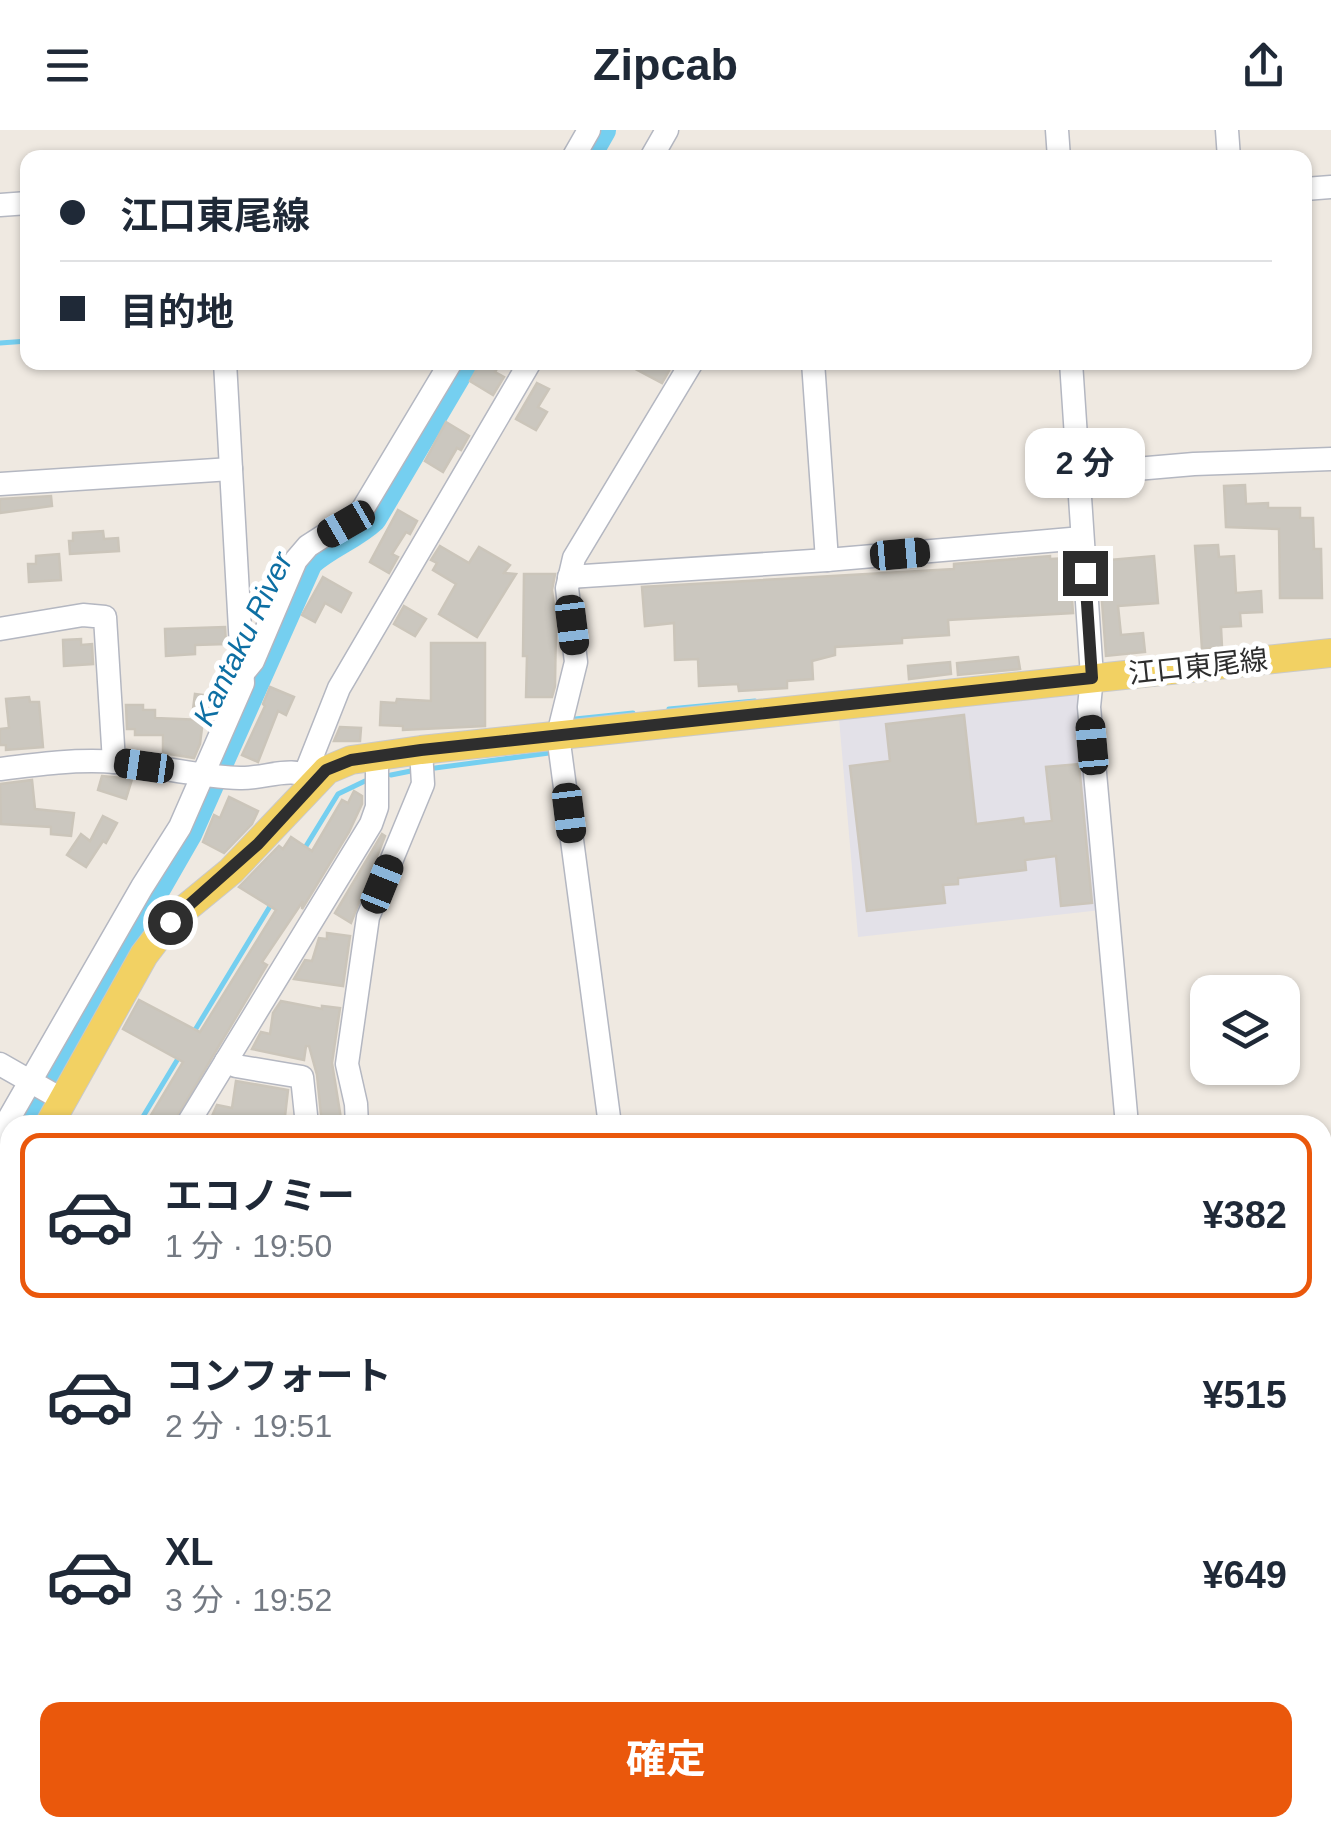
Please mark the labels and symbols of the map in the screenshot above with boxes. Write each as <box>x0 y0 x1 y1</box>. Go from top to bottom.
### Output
callout: 2 分 <box>1025 428 1145 498</box>
car <box>313 496 379 552</box>
car <box>869 536 931 572</box>
water label: Kantaku River <box>186 546 299 731</box>
route end <box>1063 551 1108 596</box>
car <box>553 593 591 657</box>
street label: 江口東尾線 <box>1127 644 1269 689</box>
car <box>1074 714 1110 776</box>
car <box>112 747 176 785</box>
car <box>550 781 588 845</box>
car <box>357 851 407 917</box>
route start <box>148 900 193 945</box>

